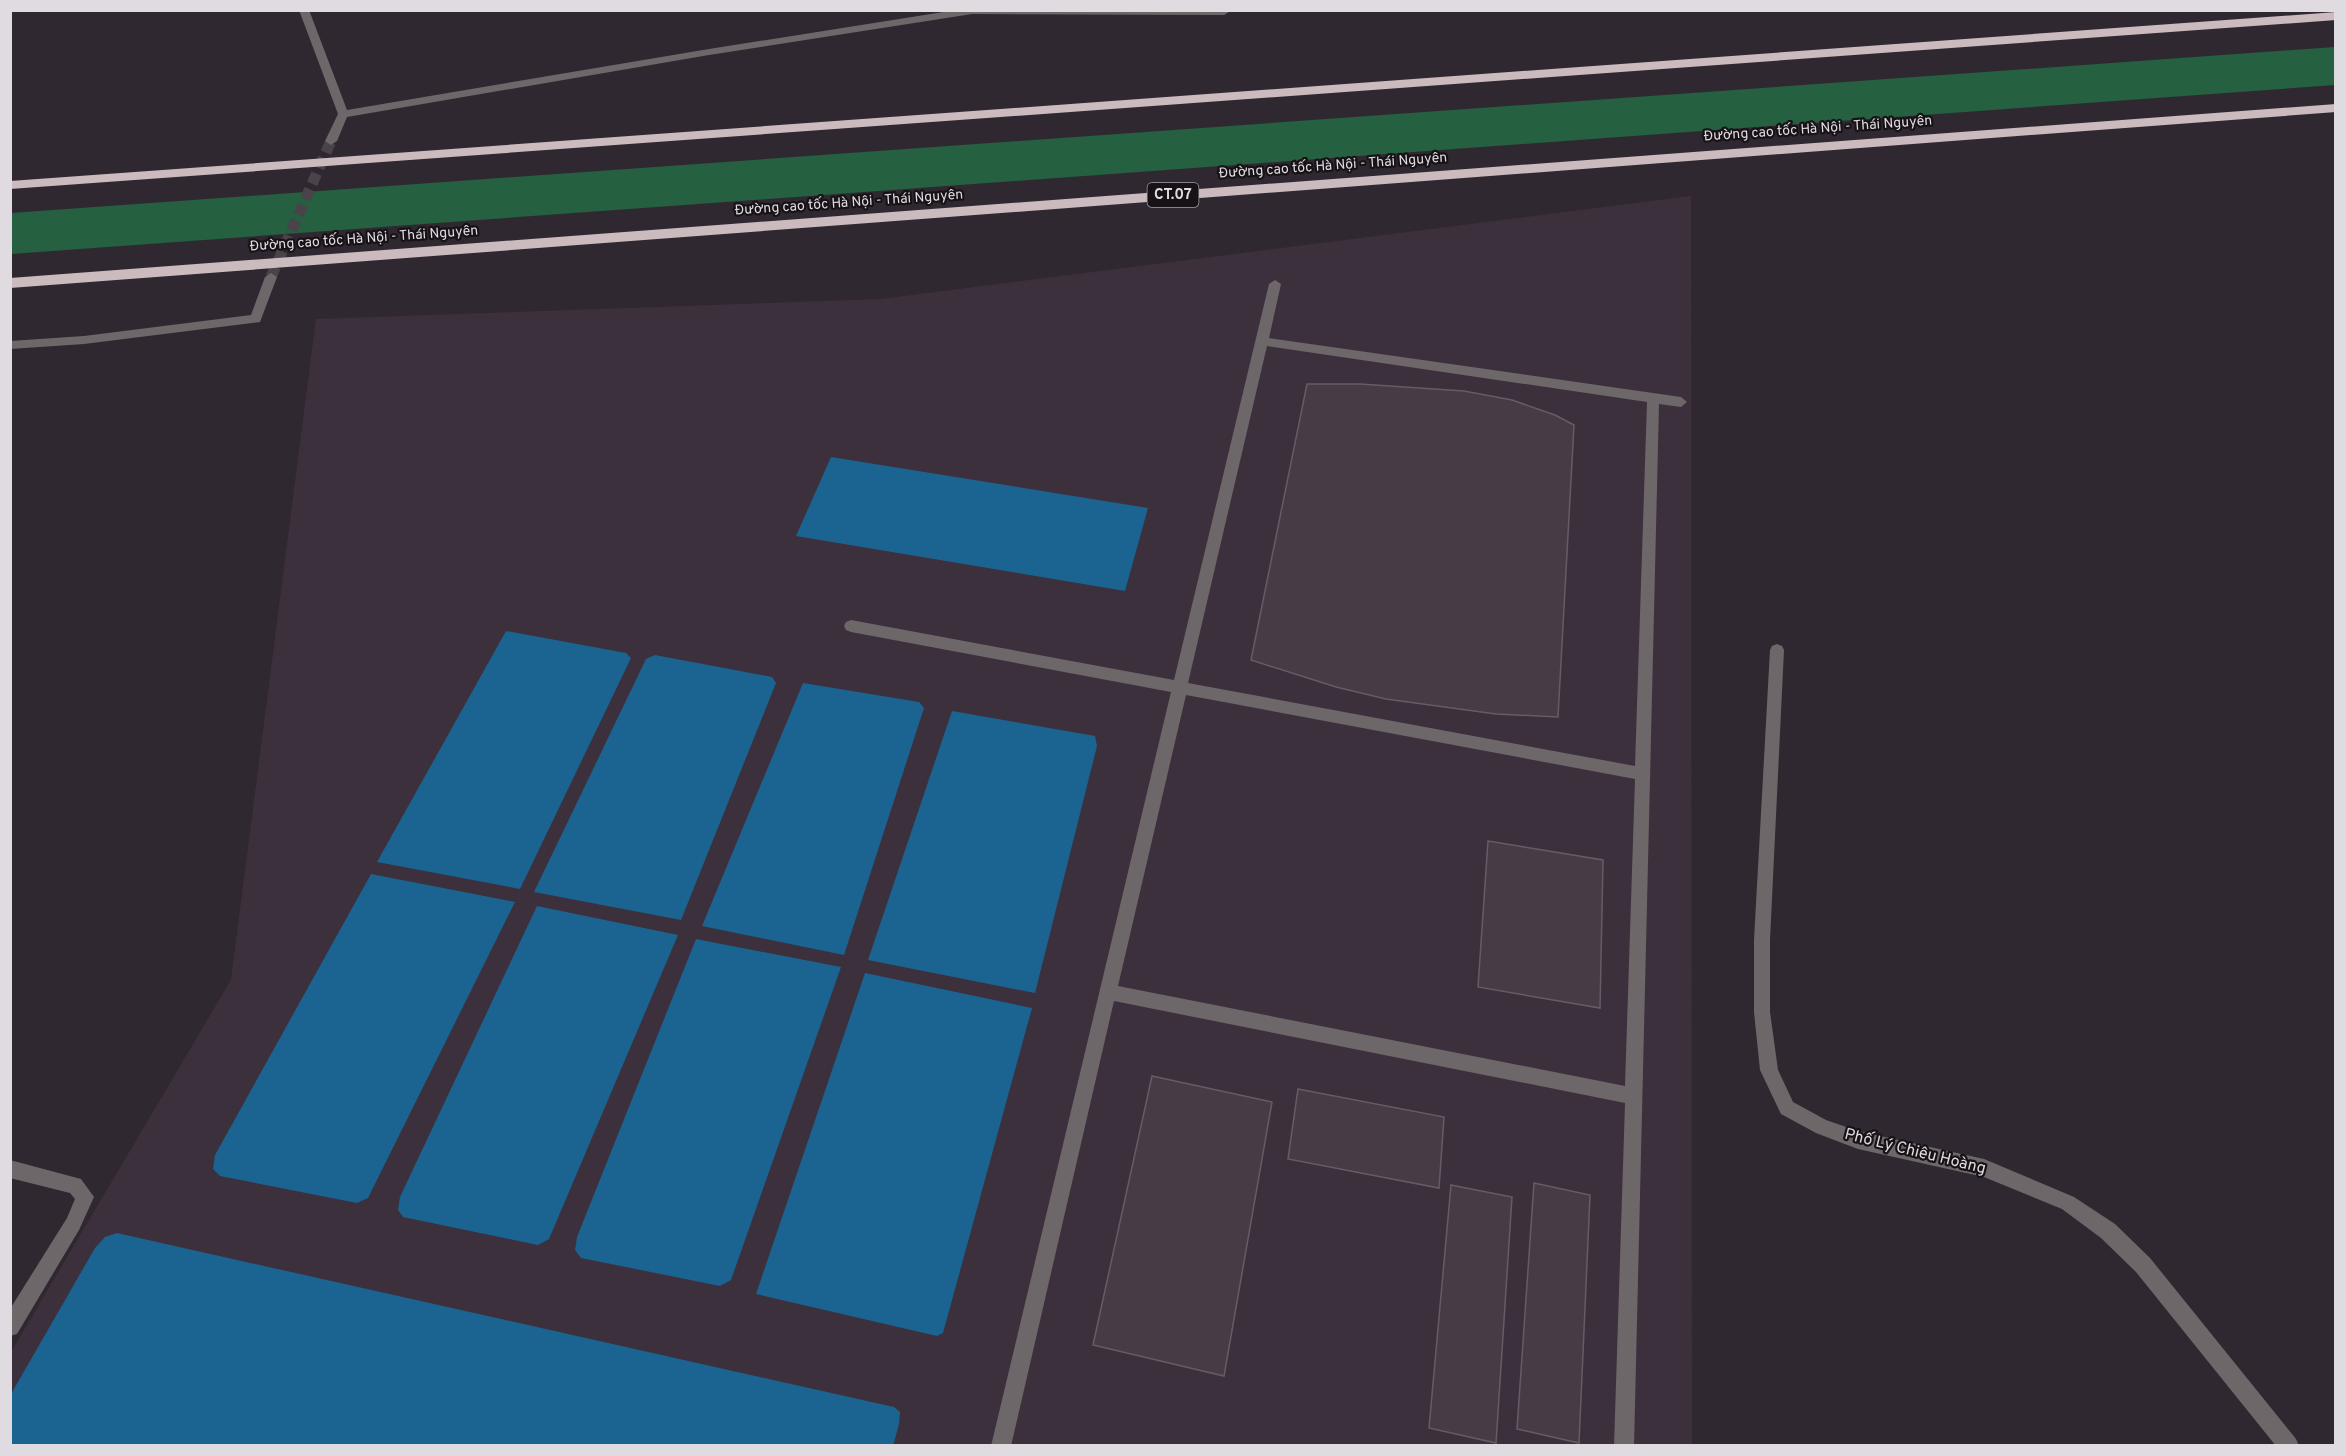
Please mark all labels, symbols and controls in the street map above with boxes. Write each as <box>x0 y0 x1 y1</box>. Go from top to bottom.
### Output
street label: Đường cao tốc Hà Nội - Thái Nguyên <box>1703 113 1933 145</box>
street label: Đường cao tốc Hà Nội - Thái Nguyên <box>1218 150 1448 182</box>
road number: CT.07 <box>1148 183 1198 207</box>
street label: Đường cao tốc Hà Nội - Thái Nguyên <box>734 187 964 219</box>
street label: Đường cao tốc Hà Nội - Thái Nguyên <box>249 223 479 255</box>
street label: Phố Lý Chiêu Hoàng <box>1842 1124 1988 1179</box>

